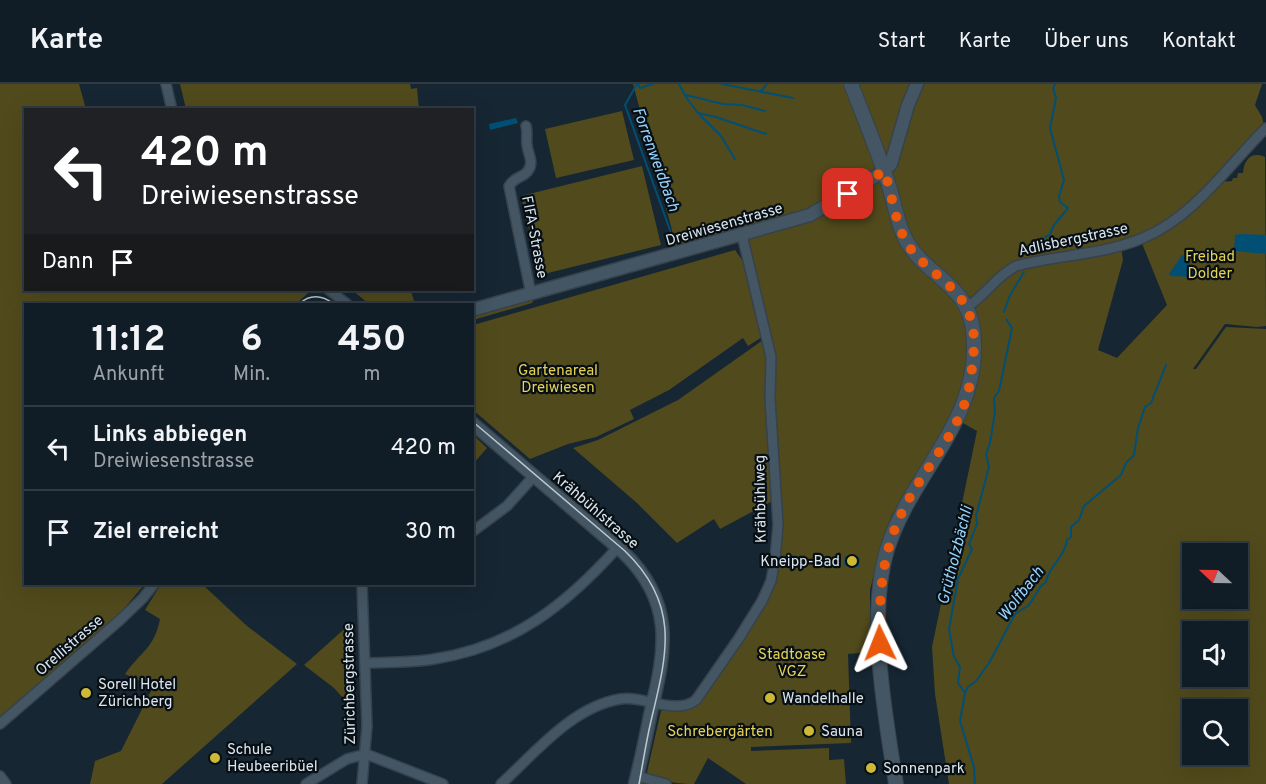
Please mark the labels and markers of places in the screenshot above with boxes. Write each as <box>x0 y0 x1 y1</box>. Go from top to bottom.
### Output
pin <box>822 168 873 219</box>
place label: Kneipp-Bad <box>760 553 840 572</box>
marker: Kneipp-Bad <box>845 554 859 568</box>
place label: Sorell Hotel Zürichberg <box>98 676 176 712</box>
marker: Sorell Hotel Zürichberg <box>79 686 93 700</box>
place label: Wandelhalle <box>782 690 864 709</box>
marker: Wandelhalle <box>763 691 777 705</box>
place label: Sauna <box>821 723 863 742</box>
marker: Sauna <box>802 724 816 738</box>
place label: Schule Heubeeribüel <box>227 741 318 777</box>
marker: Schule Heubeeribüel <box>208 751 222 765</box>
place label: Sonnenpark <box>883 760 965 779</box>
marker: Sonnenpark <box>864 761 878 775</box>

